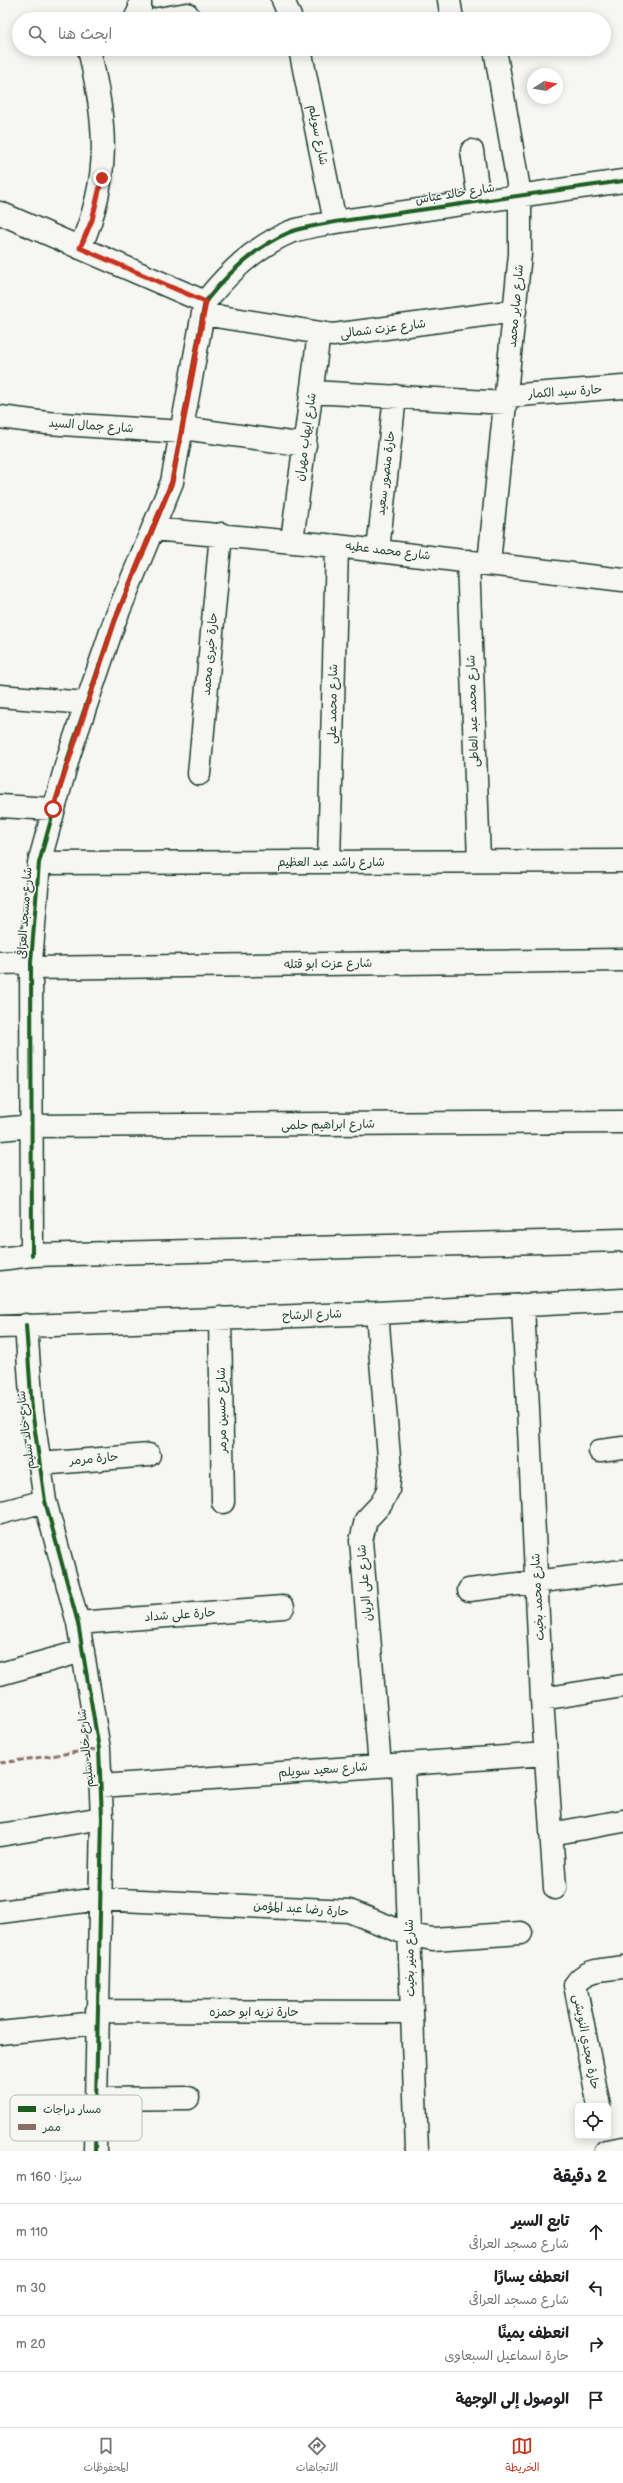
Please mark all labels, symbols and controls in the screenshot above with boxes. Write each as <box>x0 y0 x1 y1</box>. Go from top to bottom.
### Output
search box <box>12 12 611 56</box>
icon: search <box>26 23 48 45</box>
text: ابحث هنا <box>58 25 112 44</box>
north arrow <box>527 68 563 104</box>
street label: شارع سويلم <box>304 104 331 167</box>
route end <box>93 169 111 187</box>
street label: شارع خالد عباس <box>414 180 496 209</box>
street label: شارع صابر محمد <box>505 264 528 348</box>
street label: شارع عزت شمالى <box>339 316 427 343</box>
street label: حارة سيد الكمار <box>526 382 603 402</box>
street label: شارع ايهاب مهران <box>292 392 321 482</box>
street label: شارع جمال السيد <box>48 416 134 437</box>
street label: حارة منصور سعيد <box>373 430 399 516</box>
street label: شارع محمد عطيه <box>344 538 431 565</box>
street label: حارة خيرى محمد <box>199 612 221 696</box>
street label: شارع محمد عبد العاطى <box>464 655 483 767</box>
street label: شارع محمد على <box>325 664 342 744</box>
route start <box>44 800 62 818</box>
street label: شارع راشد عبد العظيم <box>277 855 385 871</box>
street label: شارع مسجد العراقى <box>14 866 37 960</box>
street label: شارع عزت ابو قتله <box>284 956 372 973</box>
street label: شارع ابراهيم حلمى <box>281 1117 375 1134</box>
street label: شارع الرشاح <box>282 1306 342 1325</box>
street label: شارع حسين مرمر <box>214 1367 231 1454</box>
street label: شارع خالد سليم <box>14 1390 39 1470</box>
street label: حارة مرمر <box>68 1449 119 1469</box>
street label: شارع على الريان <box>354 1544 377 1622</box>
street label: شارع محمد بخيت <box>528 1553 549 1641</box>
street label: حارة على شداد <box>144 1605 216 1625</box>
street label: شارع خالد سليم <box>74 1708 99 1788</box>
street label: شارع سعيد سويلم <box>278 1759 368 1782</box>
street label: حارة رضا عبد المؤمن <box>253 1898 349 1920</box>
street label: شارع منير بخيت <box>402 1919 419 1997</box>
street label: حارة مجدي النويشى <box>568 1993 603 2091</box>
street label: حارة نزيه ابو حمزه <box>209 2005 299 2020</box>
legend <box>10 2095 142 2141</box>
text: مسار دراجات <box>43 2103 101 2116</box>
map controls <box>575 2103 611 2139</box>
button: locate <box>575 2103 611 2139</box>
text: ممر <box>42 2121 61 2134</box>
text: 2 دقيقة <box>553 2167 607 2187</box>
text: سيرًا · 160 m <box>16 2169 82 2185</box>
text: تابع السير <box>511 2212 569 2231</box>
icon: ahead <box>585 2221 607 2243</box>
text: 110 m <box>16 2224 48 2240</box>
text: شارع مسجد العراقى <box>469 2236 569 2252</box>
text: انعطف يسارًا <box>494 2268 569 2287</box>
icon: left <box>585 2277 607 2299</box>
text: 30 m <box>16 2280 46 2296</box>
text: شارع مسجد العراقى <box>469 2292 569 2308</box>
text: انعطف يمينًا <box>498 2324 569 2343</box>
icon: right <box>585 2333 607 2355</box>
text: 20 m <box>16 2336 46 2352</box>
text: حارة اسماعيل السبعاوى <box>444 2348 569 2364</box>
icon: arrive <box>585 2389 607 2411</box>
text: الوصول إلى الوجهة <box>455 2390 569 2409</box>
tab: المحفوظات <box>84 2435 129 2477</box>
tab: الاتجاهات <box>296 2435 338 2477</box>
tab: الخريطة <box>505 2435 540 2477</box>

